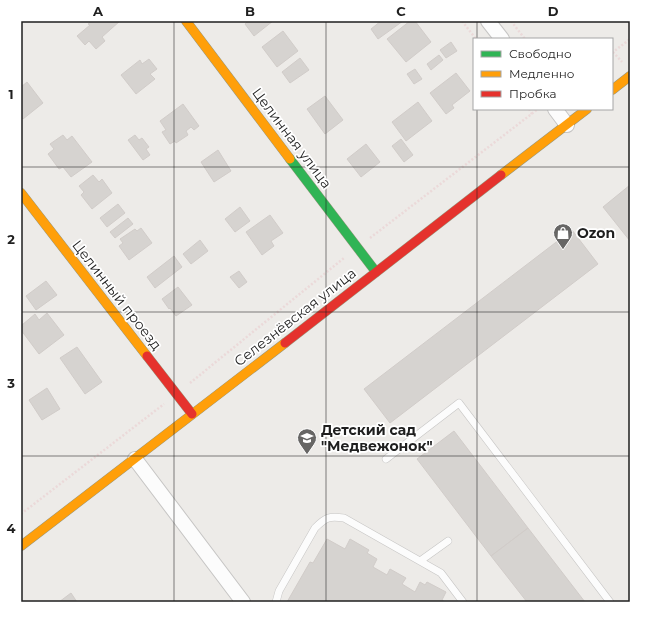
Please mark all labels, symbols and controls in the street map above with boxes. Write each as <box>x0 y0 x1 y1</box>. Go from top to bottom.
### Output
text: A <box>92 3 104 19</box>
text: B <box>245 3 255 19</box>
text: C <box>396 3 406 19</box>
text: D <box>548 3 559 19</box>
legend <box>473 38 613 110</box>
text: Свободно <box>509 46 572 61</box>
text: Медленно <box>509 66 575 81</box>
street label: Целинная улица <box>248 84 336 192</box>
text: 1 <box>8 86 14 102</box>
text: Пробка <box>509 86 557 101</box>
shop icon: Ozon <box>552 222 574 250</box>
place label: Ozon <box>577 224 615 242</box>
text: 2 <box>7 231 15 247</box>
street label: Целинный проезд <box>68 236 166 354</box>
street label: Селезнёвская улица <box>230 264 360 370</box>
text: 3 <box>6 375 15 391</box>
place label: Детский сад "Медвежонок" <box>321 421 433 455</box>
school or university icon: Детский сад "Медвежонок" <box>296 427 318 455</box>
text: 4 <box>7 520 16 536</box>

